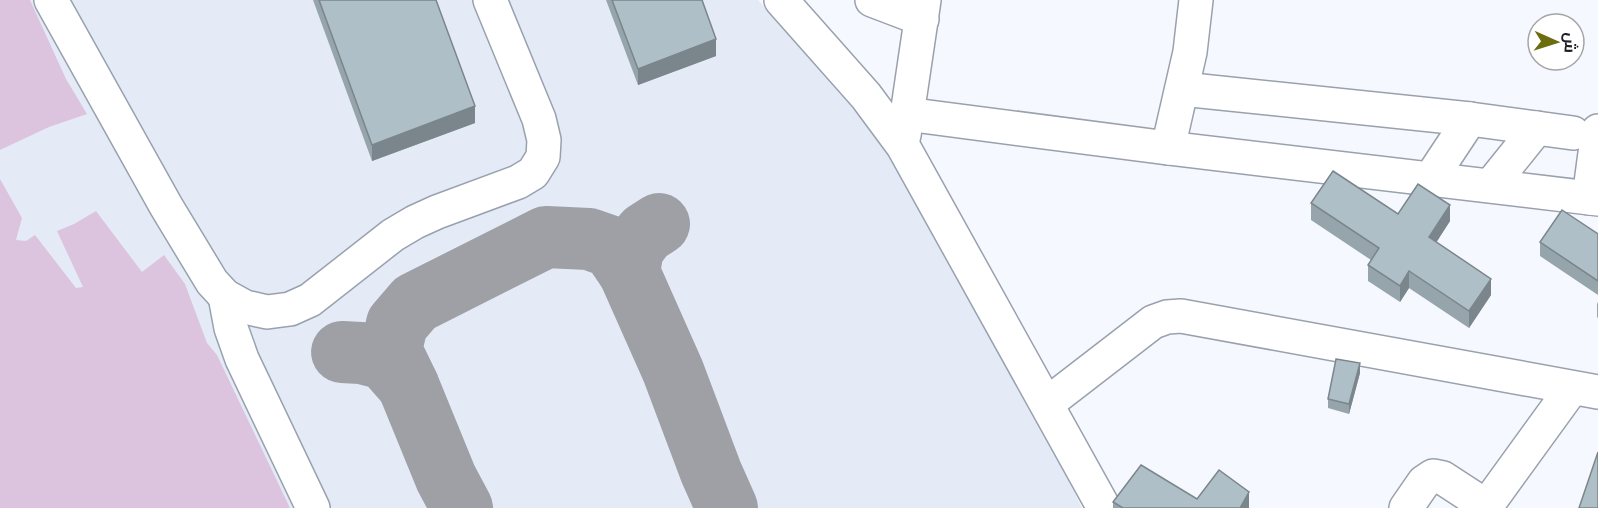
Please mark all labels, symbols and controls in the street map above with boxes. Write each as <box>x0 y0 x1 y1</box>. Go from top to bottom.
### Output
north arrow <box>1526 12 1586 72</box>
text: ش <box>1558 32 1583 54</box>

